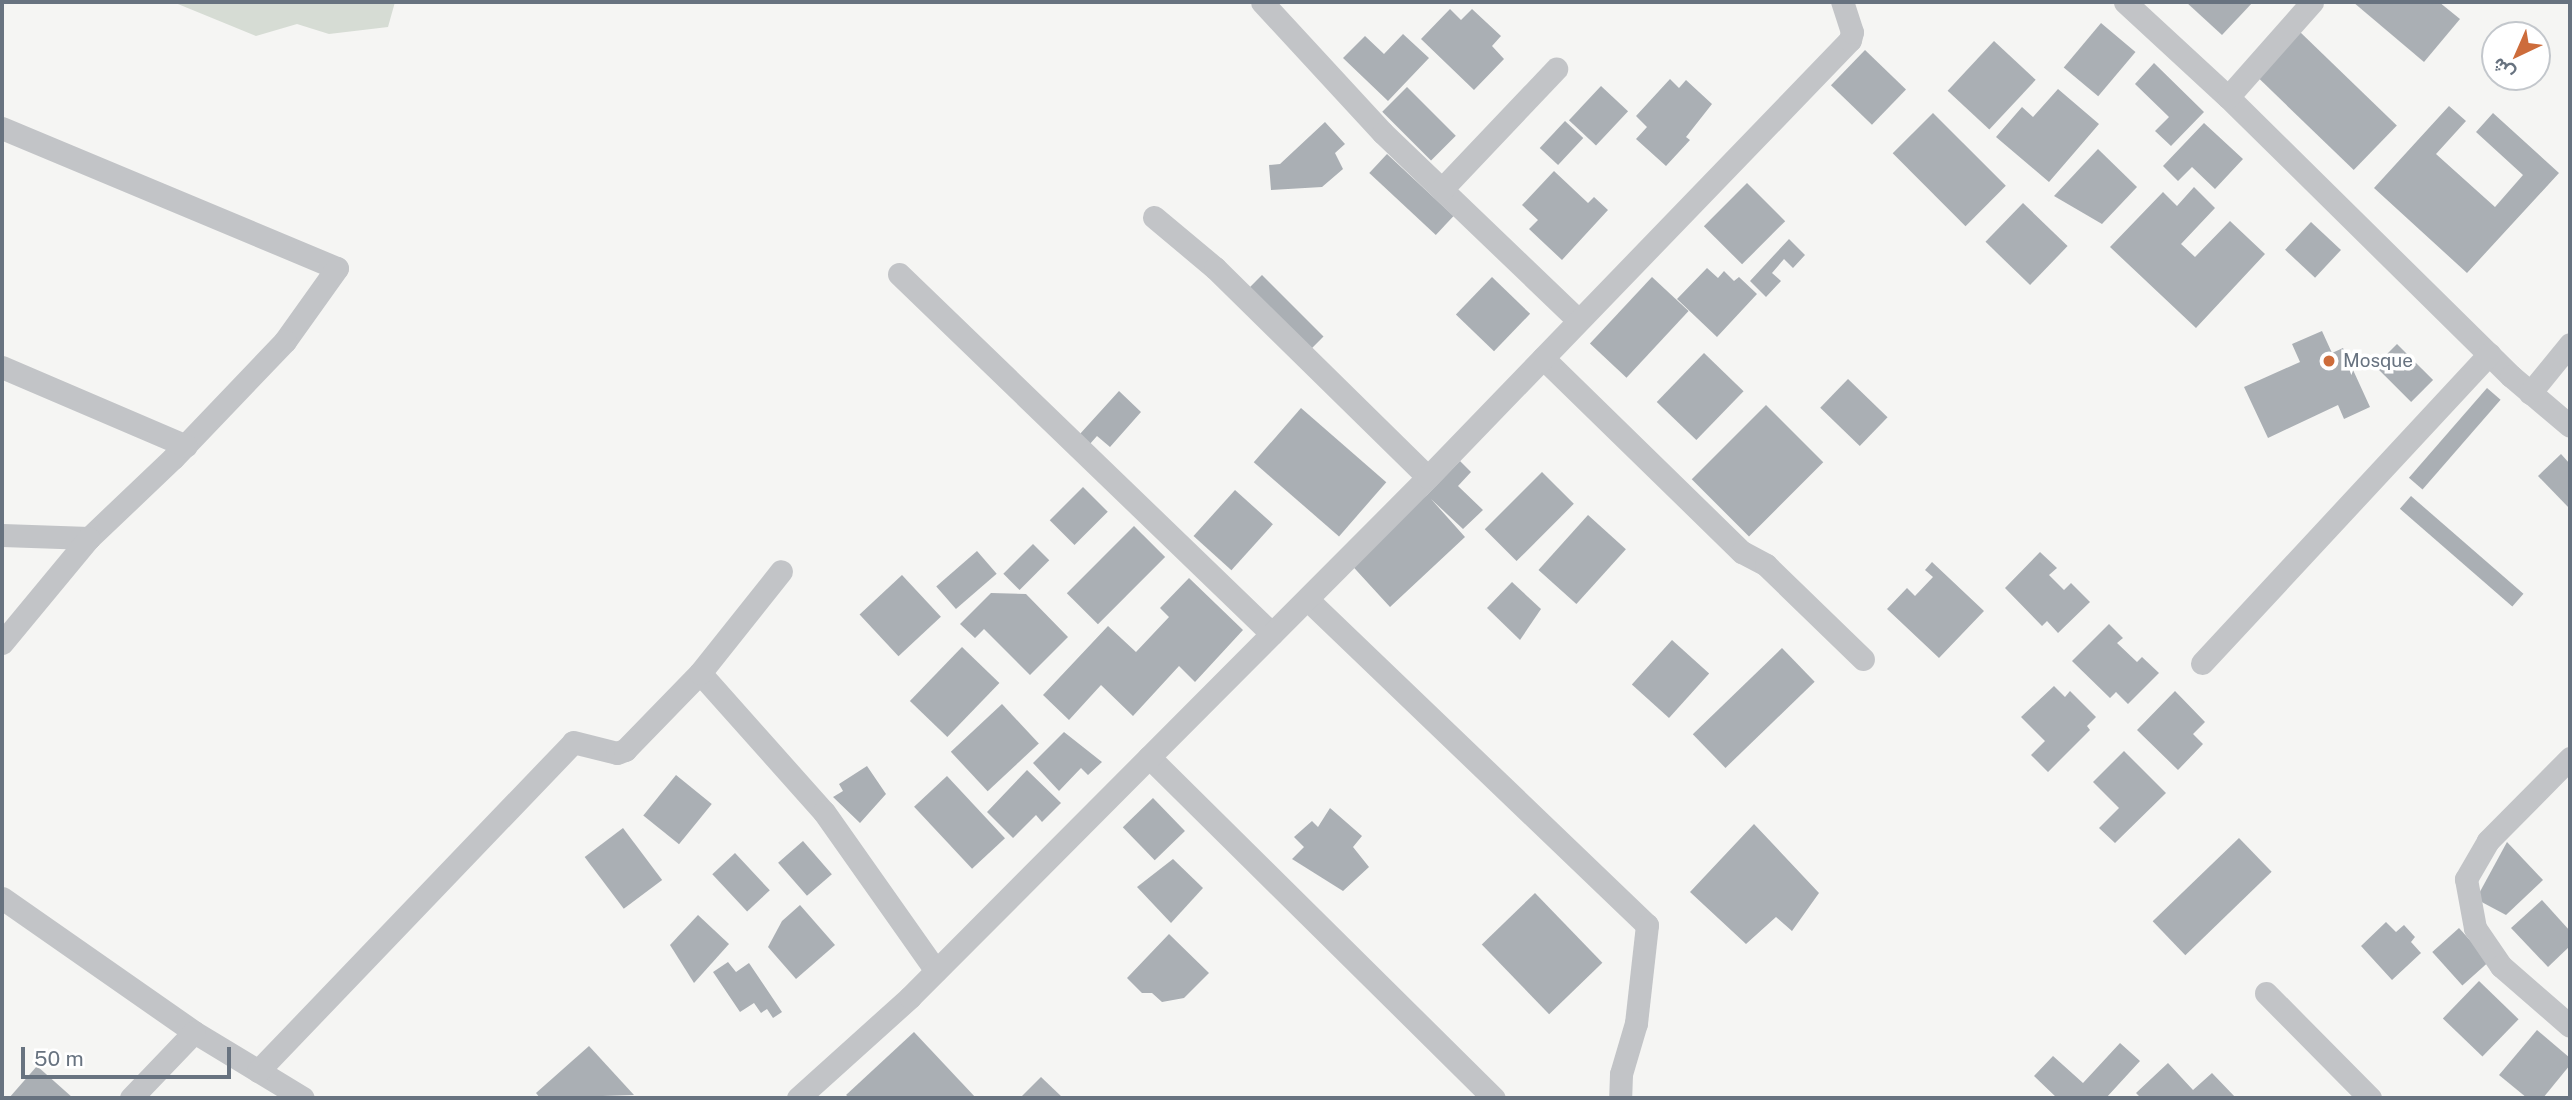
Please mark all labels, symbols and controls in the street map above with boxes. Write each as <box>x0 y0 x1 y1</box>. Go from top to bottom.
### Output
north arrow <box>2481 21 2551 91</box>
text: ش <box>2487 54 2519 86</box>
place label: Mosque <box>2343 350 2413 372</box>
marker: Mosque <box>2321 353 2337 369</box>
scale bar <box>24 1034 234 1078</box>
text: 50 m <box>34 1046 84 1071</box>

